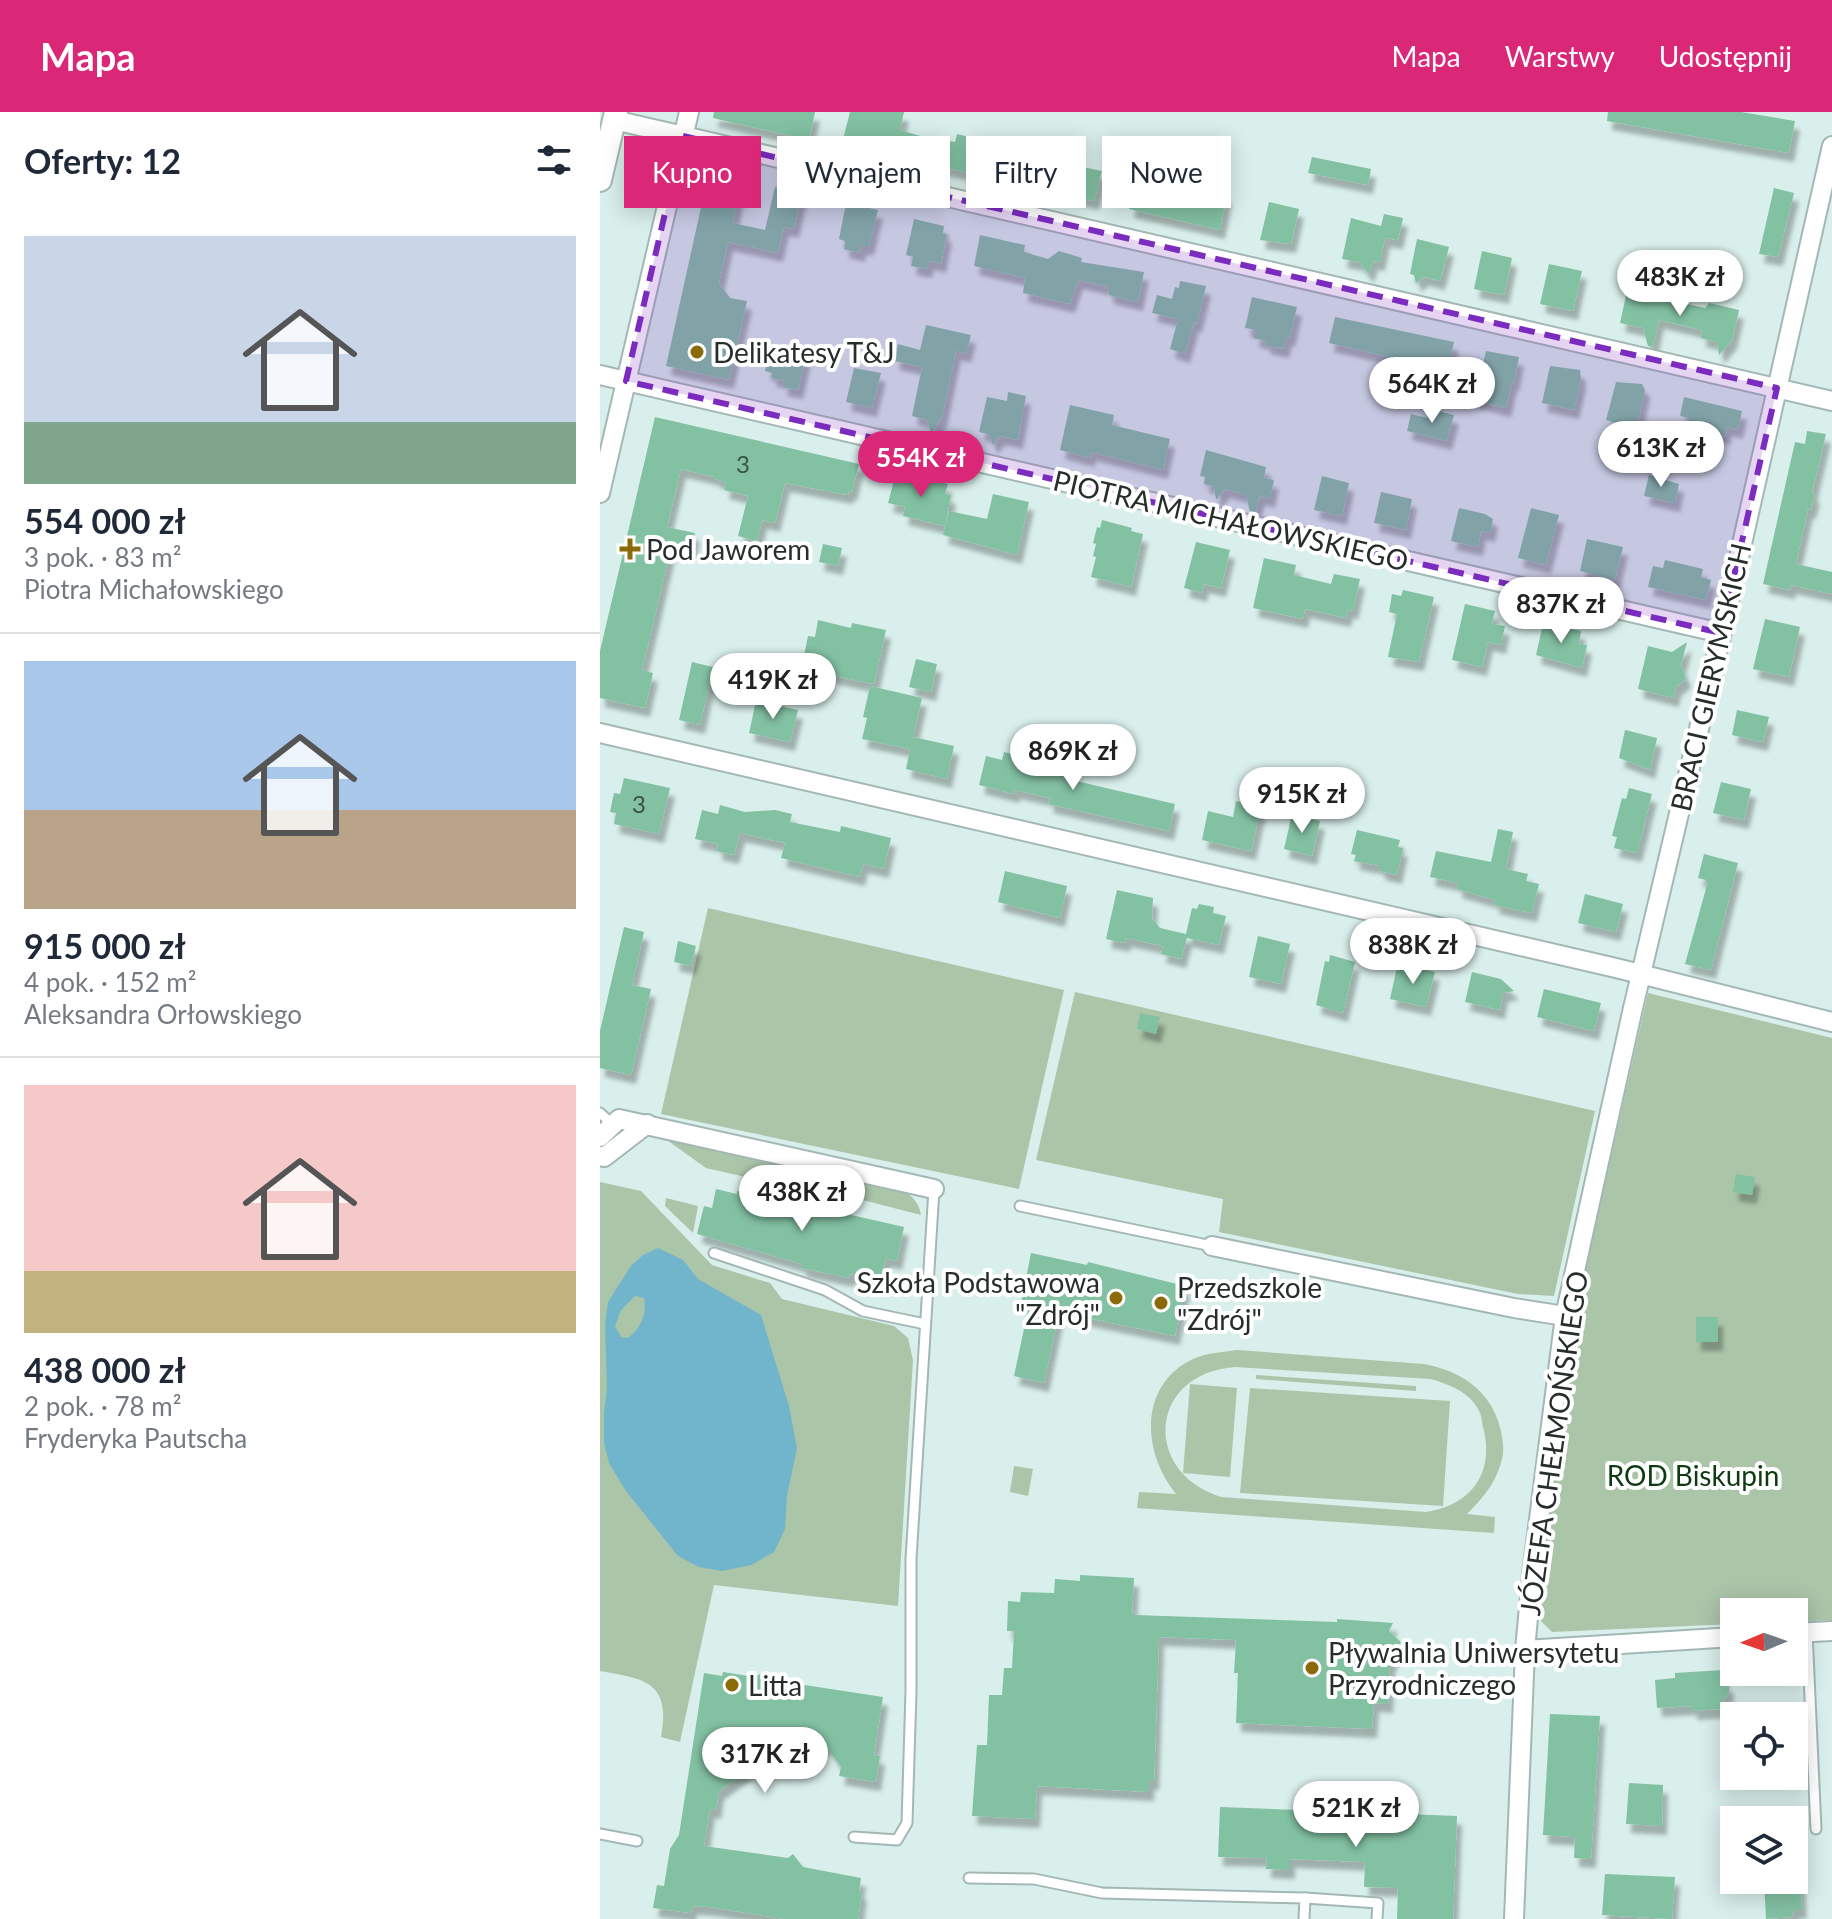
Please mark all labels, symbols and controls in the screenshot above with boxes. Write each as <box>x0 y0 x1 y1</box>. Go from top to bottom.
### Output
text: Mapa <box>40 33 136 79</box>
text: Mapa <box>1392 39 1461 73</box>
text: Warstwy <box>1505 39 1615 73</box>
text: Udostępnij <box>1659 39 1792 73</box>
chip: Kupno <box>624 136 761 208</box>
chip: Wynajem <box>777 136 950 208</box>
chip: Filtry <box>966 136 1086 208</box>
chip: Nowe <box>1102 136 1231 208</box>
icon: filters <box>532 138 576 182</box>
text: Oferty: 12 <box>24 140 181 181</box>
pin: 483K zł <box>1606 250 1754 318</box>
text: 483K zł <box>1635 260 1725 292</box>
icon: home <box>228 288 372 432</box>
place label: Delikatesy T&J <box>713 335 895 369</box>
marker: Delikatesy T&J <box>688 343 706 361</box>
pin: 564K zł <box>1358 357 1506 425</box>
text: 564K zł <box>1387 367 1477 399</box>
pin: 613K zł <box>1587 421 1735 489</box>
pin: 554K zł <box>847 431 995 499</box>
text: 613K zł <box>1616 431 1706 463</box>
text: 554K zł <box>876 441 966 473</box>
house number: 3 <box>736 449 750 478</box>
street label: PIOTRA MICHAŁOWSKIEGO <box>1050 463 1412 577</box>
text: 554 000 zł <box>24 500 186 541</box>
place label: Pod Jaworem <box>646 532 810 566</box>
marker: Pod Jaworem <box>621 540 639 558</box>
street label: BRACI GIERYMSKICH <box>1663 540 1757 814</box>
text: 3 pok. · 83 m² <box>24 541 181 573</box>
text: Piotra Michałowskiego <box>24 573 284 605</box>
pin: 837K zł <box>1487 577 1635 645</box>
text: 837K zł <box>1516 587 1606 619</box>
pin: 419K zł <box>699 653 847 721</box>
text: 419K zł <box>728 663 818 695</box>
icon: home <box>228 713 372 857</box>
pin: 869K zł <box>999 724 1147 792</box>
text: 869K zł <box>1028 734 1118 766</box>
pin: 915K zł <box>1228 767 1376 835</box>
text: 915K zł <box>1257 777 1347 809</box>
house number: 3 <box>632 789 646 818</box>
pin: 838K zł <box>1339 918 1487 986</box>
text: 915 000 zł <box>24 925 186 966</box>
text: 838K zł <box>1368 928 1458 960</box>
text: 4 pok. · 152 m² <box>24 966 196 998</box>
text: Aleksandra Orłowskiego <box>24 998 302 1030</box>
icon: home <box>228 1137 372 1281</box>
pin: 438K zł <box>728 1165 876 1233</box>
text: 438K zł <box>757 1175 847 1207</box>
place label: Szkoła Podstawowa "Zdrój" <box>857 1265 1100 1331</box>
street label: JÓZEFA CHEŁMOŃSKIEGO <box>1512 1269 1594 1617</box>
place label: Przedszkole "Zdrój" <box>1177 1270 1322 1336</box>
marker: Szkoła Podstawowa "Zdrój" <box>1107 1289 1125 1307</box>
marker: Przedszkole "Zdrój" <box>1152 1294 1170 1312</box>
text: 438 000 zł <box>24 1349 186 1390</box>
text: 2 pok. · 78 m² <box>24 1390 181 1422</box>
text: Fryderyka Pautscha <box>24 1422 247 1454</box>
park label: ROD Biskupin <box>1607 1458 1779 1492</box>
north arrow <box>1720 1598 1808 1686</box>
map controls <box>1720 1598 1808 1894</box>
place label: Pływalnia Uniwersytetu Przyrodniczego <box>1328 1635 1619 1701</box>
marker: Pływalnia Uniwersytetu Przyrodniczego <box>1303 1659 1321 1677</box>
place label: Litta <box>748 1668 802 1702</box>
marker: Litta <box>723 1676 741 1694</box>
button: locate <box>1720 1702 1808 1790</box>
pin: 317K zł <box>691 1727 839 1795</box>
text: 317K zł <box>720 1737 810 1769</box>
pin: 521K zł <box>1282 1781 1430 1849</box>
text: 521K zł <box>1311 1791 1401 1823</box>
button: layers <box>1720 1806 1808 1894</box>

